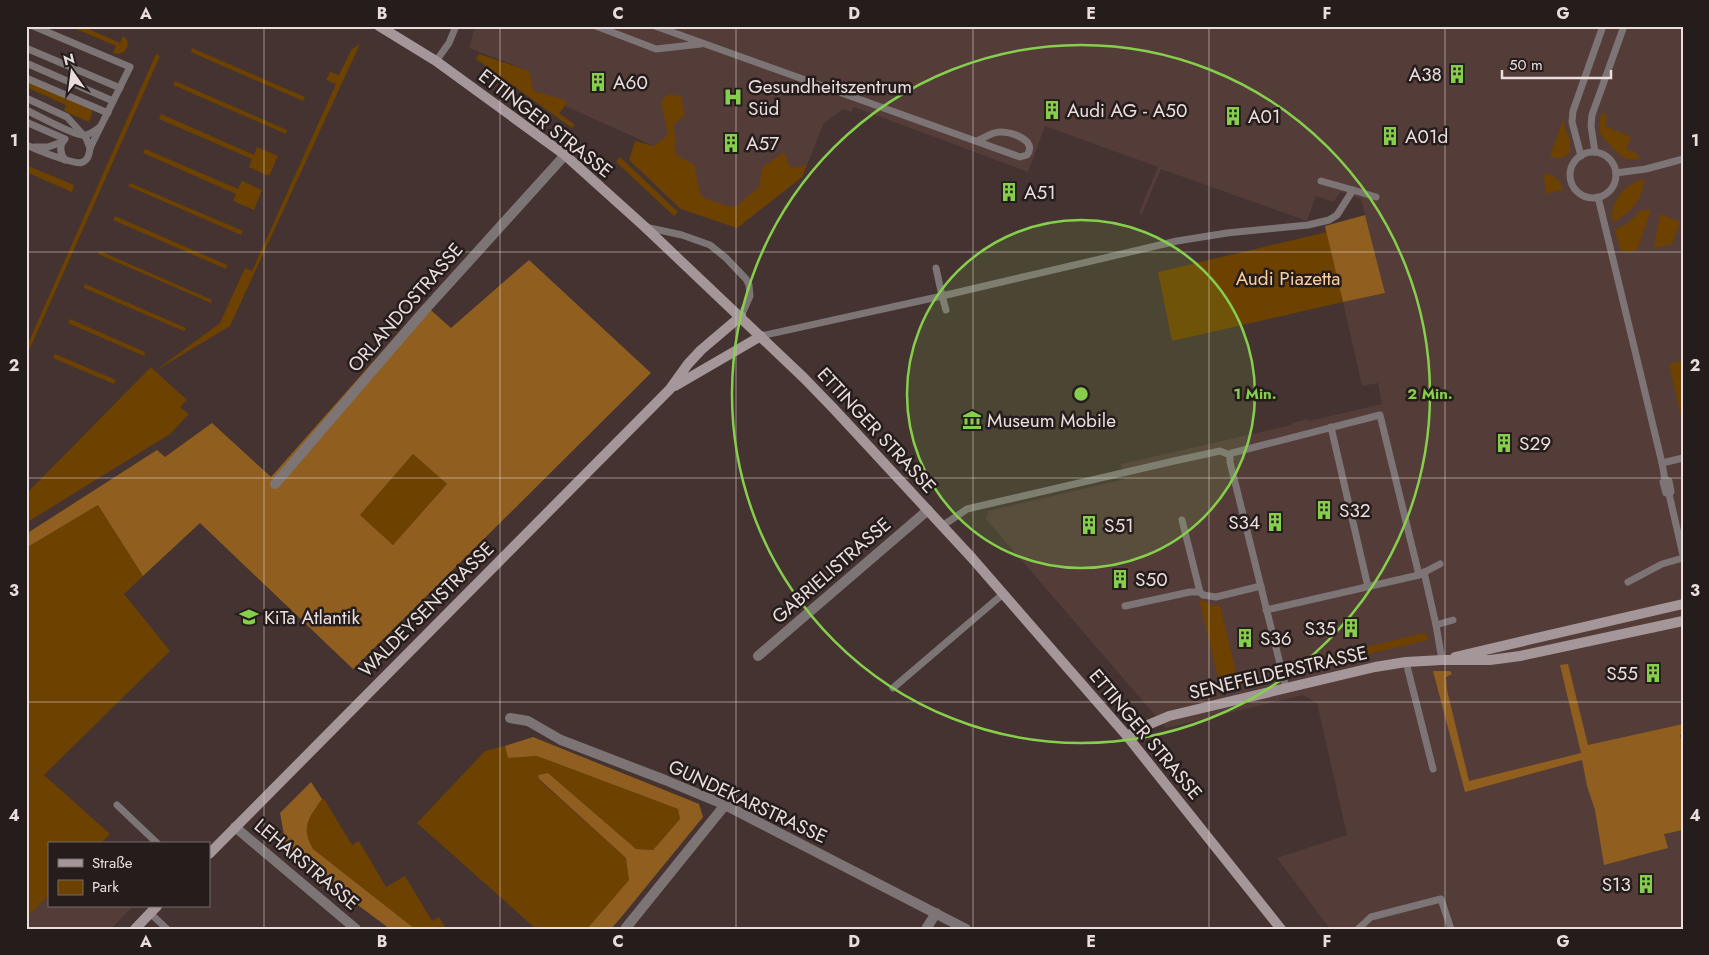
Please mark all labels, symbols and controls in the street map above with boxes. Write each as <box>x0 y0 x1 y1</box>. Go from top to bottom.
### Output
text: A <box>139 2 152 25</box>
text: B <box>377 2 387 25</box>
text: C <box>612 2 624 25</box>
text: D <box>848 2 860 25</box>
text: E <box>1086 2 1096 25</box>
text: F <box>1323 2 1331 25</box>
text: G <box>1556 2 1570 25</box>
north arrow <box>48 48 98 98</box>
text: N <box>61 48 77 70</box>
scale bar <box>1502 48 1610 80</box>
text: 50 m <box>1509 54 1543 76</box>
place label: A38 <box>1409 61 1442 88</box>
street label: ETTINGER STRASSE <box>473 62 618 184</box>
building icon: A38 <box>1446 63 1468 85</box>
place label: A60 <box>613 69 648 96</box>
building icon: A60 <box>587 71 609 93</box>
place label: Gesundheitszentrum Süd <box>748 73 912 122</box>
hospital icon: Gesundheitszentrum Süd <box>722 86 744 108</box>
place label: Audi AG - A50 <box>1067 97 1187 124</box>
building icon: Audi AG - A50 <box>1041 99 1063 121</box>
place label: A01 <box>1248 103 1281 130</box>
building icon: A01 <box>1222 105 1244 127</box>
place label: A01d <box>1405 123 1448 150</box>
building icon: A01d <box>1379 125 1401 147</box>
text: 1 <box>10 129 18 152</box>
text: 1 <box>1691 129 1699 152</box>
place label: A57 <box>746 130 779 157</box>
building icon: A57 <box>720 132 742 154</box>
place label: A51 <box>1024 179 1056 206</box>
building icon: A51 <box>998 181 1020 203</box>
street label: ORLANDOSTRASSE <box>341 237 469 378</box>
park label: Audi Piazetta <box>1236 265 1340 292</box>
text: 2 <box>9 354 19 377</box>
text: 2 <box>1690 354 1700 377</box>
street label: ETTINGER STRASSE <box>811 361 942 499</box>
text: 1 Min. <box>1233 383 1277 405</box>
text: 2 Min. <box>1407 383 1453 405</box>
centre of rings <box>1072 385 1090 403</box>
place label: Museum Mobile <box>987 407 1116 434</box>
museum icon: Museum Mobile <box>961 409 983 431</box>
place label: S29 <box>1519 430 1551 457</box>
building icon: S29 <box>1493 432 1515 454</box>
place label: S32 <box>1339 497 1371 524</box>
building icon: S32 <box>1313 499 1335 521</box>
place label: S34 <box>1228 509 1260 536</box>
street label: GABRIELISTRASSE <box>766 511 897 630</box>
building icon: S34 <box>1264 511 1286 533</box>
place label: S51 <box>1104 512 1134 539</box>
building icon: S51 <box>1078 514 1100 536</box>
street label: WALDEYSENSTRASSE <box>353 536 500 683</box>
place label: S50 <box>1135 566 1168 593</box>
building icon: S50 <box>1109 568 1131 590</box>
text: 3 <box>9 579 19 602</box>
text: 3 <box>1690 579 1700 602</box>
place label: KiTa Atlantik <box>264 604 361 631</box>
school or university icon: KiTa Atlantik <box>238 606 260 628</box>
place label: S35 <box>1304 615 1336 642</box>
building icon: S35 <box>1340 617 1362 639</box>
place label: S36 <box>1260 625 1292 652</box>
building icon: S36 <box>1234 627 1256 649</box>
street label: SENEFELDERSTRASSE <box>1186 639 1370 706</box>
place label: S55 <box>1606 660 1638 687</box>
building icon: S55 <box>1642 662 1664 684</box>
street label: ETTINGER STRASSE <box>1083 663 1208 806</box>
street label: GUNDEKARSTRASSE <box>664 753 832 850</box>
text: 4 <box>8 804 20 827</box>
text: 4 <box>1689 804 1701 827</box>
street label: LEHARSTRASSE <box>248 812 365 916</box>
legend <box>48 842 210 908</box>
text: Straße <box>92 852 133 874</box>
place label: S13 <box>1602 871 1631 898</box>
building icon: S13 <box>1635 873 1657 895</box>
text: Park <box>92 876 119 898</box>
text: A <box>139 930 152 953</box>
text: B <box>377 930 387 953</box>
text: C <box>612 930 624 953</box>
text: D <box>848 930 860 953</box>
text: E <box>1086 930 1096 953</box>
text: F <box>1323 930 1331 953</box>
text: G <box>1556 930 1570 953</box>

